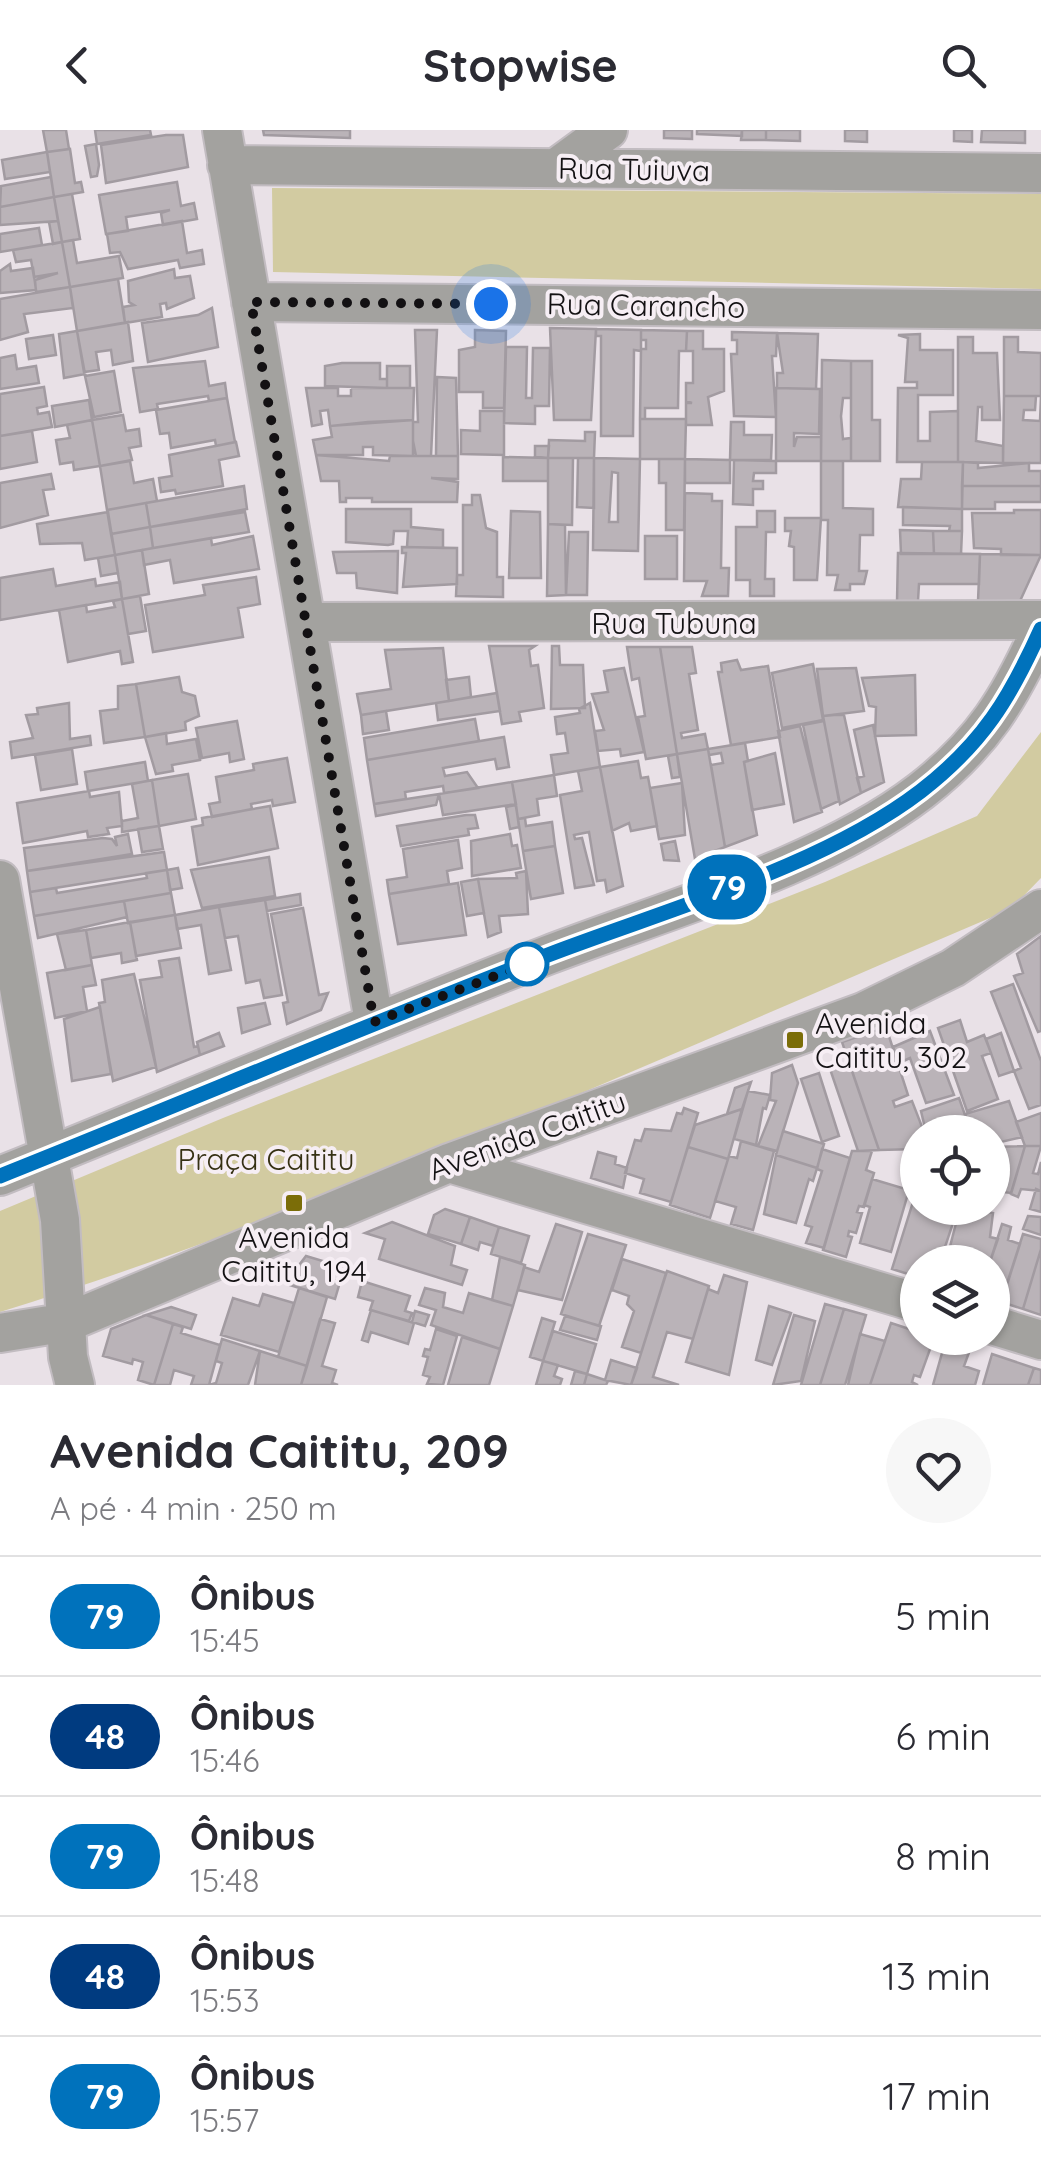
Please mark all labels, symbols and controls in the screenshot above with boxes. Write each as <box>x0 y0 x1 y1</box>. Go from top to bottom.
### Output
text: Stopwise <box>423 37 618 93</box>
icon: back <box>50 38 105 93</box>
icon: search <box>936 38 991 93</box>
street label: Rua Tuiuva <box>558 149 710 189</box>
your location <box>466 279 516 329</box>
street label: Rua Carancho <box>546 284 746 326</box>
street label: Rua Tubuna <box>591 604 757 642</box>
line badge: 79 <box>682 854 772 920</box>
text: 79 <box>707 865 747 909</box>
unlabelled marker <box>506 943 548 985</box>
place label: Avenida Caititu, 302 <box>815 1004 967 1076</box>
marker: Avenida Caititu, 302 <box>784 1029 806 1051</box>
street label: Avenida Caititu <box>423 1082 631 1188</box>
map controls <box>900 1115 1010 1355</box>
button: locate <box>900 1115 1010 1225</box>
park label: Praça Caititu <box>177 1140 355 1178</box>
marker: Avenida Caititu, 194 <box>283 1192 305 1214</box>
place label: Avenida Caititu, 194 <box>221 1218 367 1290</box>
button: layers <box>900 1245 1010 1355</box>
button: heart <box>886 1418 991 1523</box>
text: Avenida Caititu, 209 <box>50 1420 509 1480</box>
text: A pé · 4 min · 250 m <box>50 1488 337 1528</box>
text: Ônibus <box>190 1572 315 1620</box>
text: 5 min <box>895 1592 991 1640</box>
text: 79 <box>85 1594 125 1638</box>
text: 15:45 <box>190 1620 260 1660</box>
text: Ônibus <box>190 1692 315 1740</box>
text: 6 min <box>895 1712 991 1760</box>
text: 48 <box>85 1714 125 1758</box>
text: 15:46 <box>190 1740 259 1780</box>
text: Ônibus <box>190 1812 315 1860</box>
text: 8 min <box>895 1832 991 1880</box>
text: 79 <box>85 1834 125 1878</box>
text: 15:48 <box>190 1860 259 1900</box>
text: Ônibus <box>190 1932 315 1980</box>
text: 13 min <box>882 1952 991 2000</box>
text: 48 <box>85 1954 125 1998</box>
text: 15:53 <box>190 1980 259 2020</box>
text: Ônibus <box>190 2052 315 2100</box>
text: 17 min <box>882 2072 991 2120</box>
text: 79 <box>85 2074 125 2118</box>
text: 15:57 <box>190 2100 259 2140</box>

